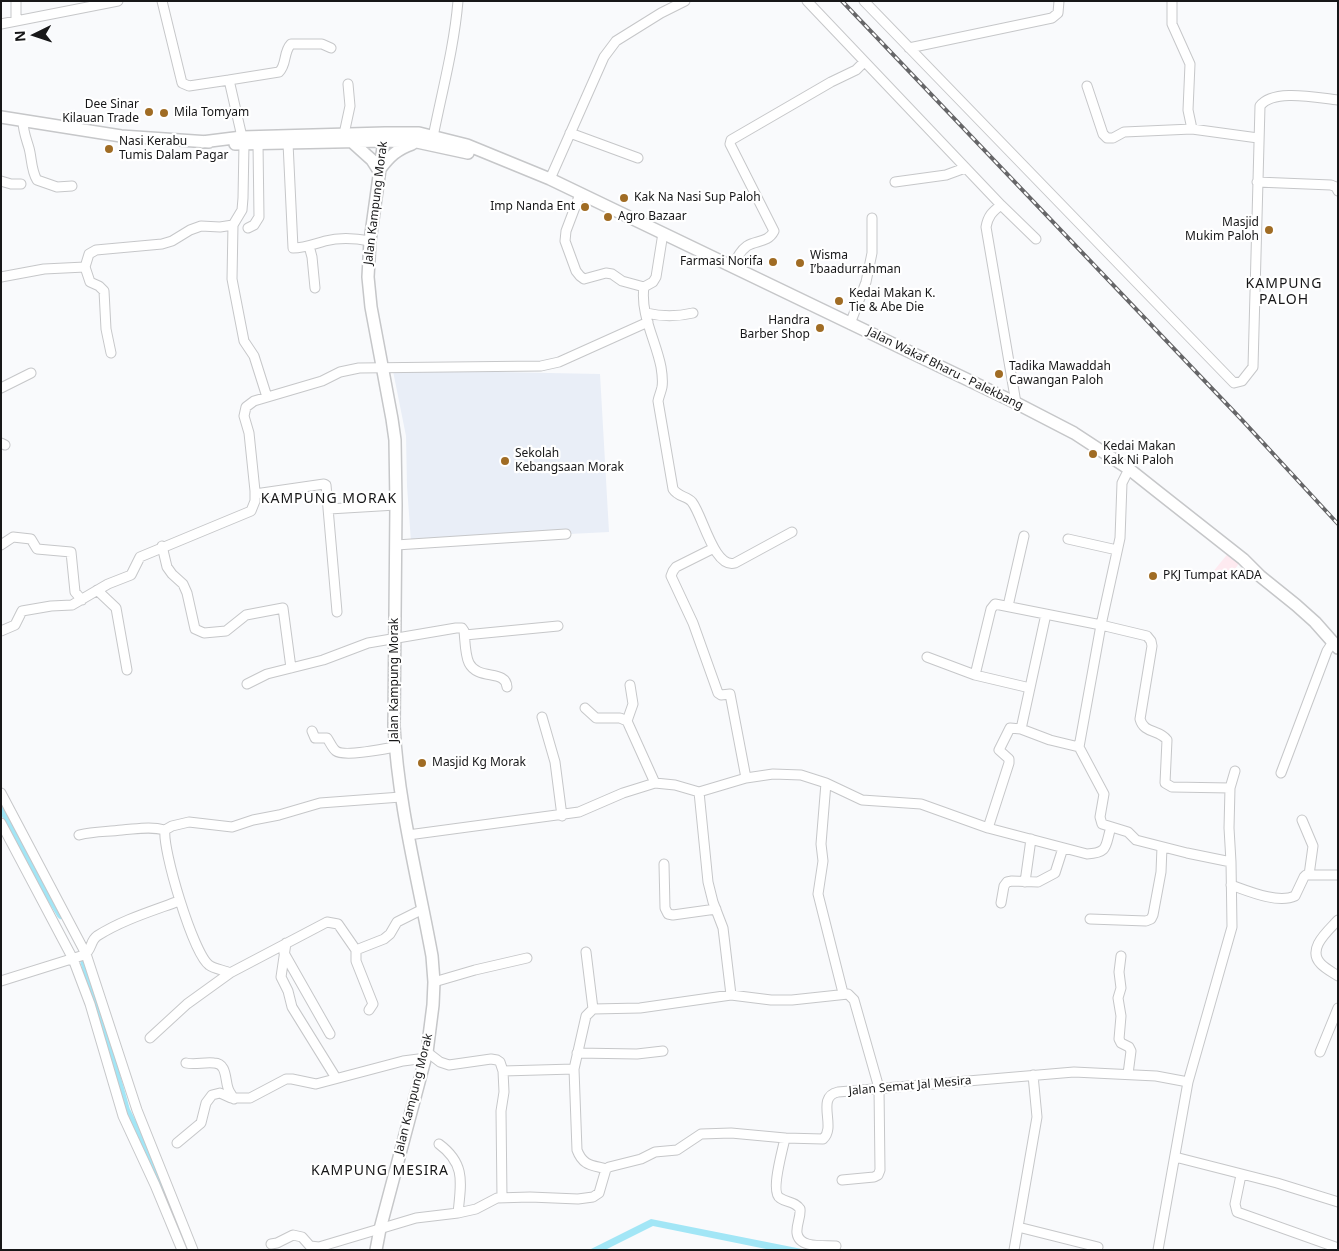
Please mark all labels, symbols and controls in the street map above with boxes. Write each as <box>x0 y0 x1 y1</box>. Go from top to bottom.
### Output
north arrow <box>10 10 60 60</box>
text: N <box>10 30 29 42</box>
place label: Dee Sinar Kilauan Trade <box>62 98 139 126</box>
marker: Dee Sinar Kilauan Trade <box>143 106 155 118</box>
place label: Mila Tomyam <box>174 106 249 120</box>
marker: Mila Tomyam <box>158 107 170 119</box>
place label: Nasi Kerabu Tumis Dalam Pagar <box>119 135 228 163</box>
street label: Jalan Kampung Morak <box>361 140 391 266</box>
marker: Nasi Kerabu Tumis Dalam Pagar <box>103 143 115 155</box>
place label: Kak Na Nasi Sup Paloh <box>634 191 761 205</box>
marker: Kak Na Nasi Sup Paloh <box>618 192 630 204</box>
place label: Imp Nanda Ent <box>490 200 575 214</box>
marker: Imp Nanda Ent <box>579 201 591 213</box>
place label: Agro Bazaar <box>618 210 687 224</box>
marker: Agro Bazaar <box>602 211 614 223</box>
place label: Masjid Mukim Paloh <box>1185 216 1259 244</box>
marker: Masjid Mukim Paloh <box>1263 224 1275 236</box>
place label: Wisma I’baadurrahman <box>810 249 901 277</box>
place label: Farmasi Norifa <box>680 255 763 269</box>
marker: Farmasi Norifa <box>767 256 779 268</box>
marker: Wisma I’baadurrahman <box>794 257 806 269</box>
district label: KAMPUNG PALOH <box>1245 276 1323 308</box>
place label: Kedai Makan K. Tie & Abe Die <box>849 287 935 315</box>
marker: Kedai Makan K. Tie & Abe Die <box>833 295 845 307</box>
place label: Handra Barber Shop <box>740 314 810 342</box>
marker: Handra Barber Shop <box>814 322 826 334</box>
street label: Jalan Wakaf Bharu - Palekbang <box>865 325 1025 413</box>
place label: Tadika Mawaddah Cawangan Paloh <box>1009 360 1111 388</box>
marker: Tadika Mawaddah Cawangan Paloh <box>993 368 1005 380</box>
place label: Kedai Makan Kak Ni Paloh <box>1103 440 1176 468</box>
place label: Sekolah Kebangsaan Morak <box>515 447 624 475</box>
marker: Kedai Makan Kak Ni Paloh <box>1087 448 1099 460</box>
marker: Sekolah Kebangsaan Morak <box>499 455 511 467</box>
district label: KAMPUNG MORAK <box>259 491 399 507</box>
place label: PKJ Tumpat KADA <box>1163 569 1262 583</box>
marker: PKJ Tumpat KADA <box>1147 570 1159 582</box>
street label: Jalan Kampung Morak <box>388 618 402 742</box>
place label: Masjid Kg Morak <box>432 756 526 770</box>
marker: Masjid Kg Morak <box>416 757 428 769</box>
street label: Jalan Kampung Morak <box>392 1032 436 1156</box>
street label: Jalan Semat Jal Mesira <box>848 1073 972 1099</box>
district label: KAMPUNG MESIRA <box>309 1163 451 1179</box>

